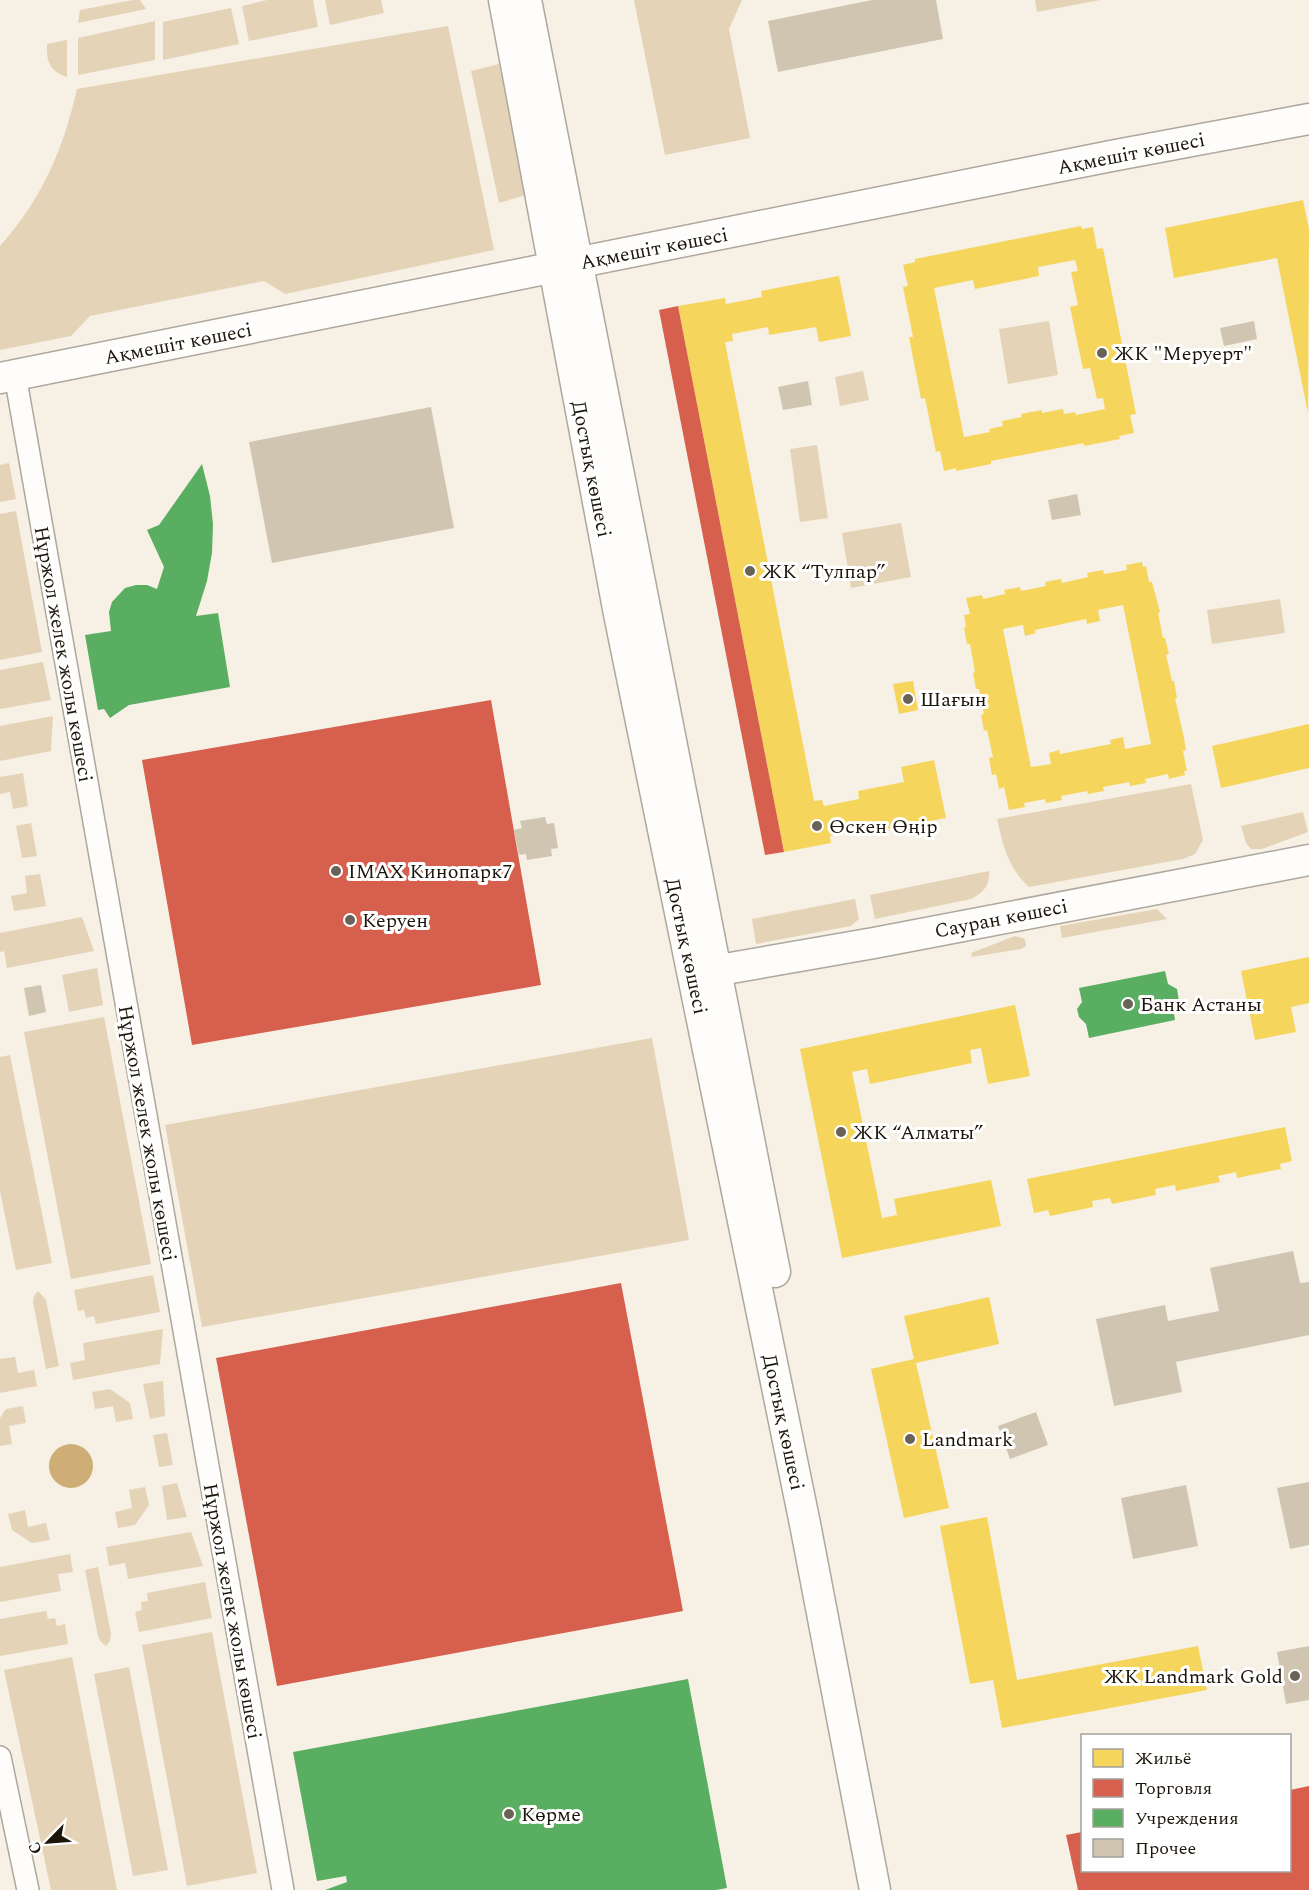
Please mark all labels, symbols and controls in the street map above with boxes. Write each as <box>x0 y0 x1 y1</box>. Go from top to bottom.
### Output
street label: Ақмешіт көшесі <box>1055 125 1208 183</box>
street label: Ақмешіт көшесі <box>578 220 731 278</box>
street label: Ақмешіт көшесі <box>102 315 255 373</box>
place label: ЖК "Меруерт" <box>1114 339 1252 369</box>
marker: ЖК "Меруерт" <box>1095 346 1109 360</box>
street label: Достық көшесі <box>563 398 619 540</box>
street label: Нұржол желек жолы көшесі <box>26 524 100 785</box>
place label: ЖК “Тулпар” <box>762 557 886 587</box>
marker: ЖК “Тулпар” <box>743 564 757 578</box>
place label: Шағын <box>920 685 987 715</box>
marker: Шағын <box>901 692 915 706</box>
place label: Өскен Өңір <box>829 812 938 842</box>
marker: Өскен Өңір <box>810 819 824 833</box>
place label: IMAX Кинопарк7 <box>348 857 512 887</box>
marker: IMAX Кинопарк7 <box>329 864 343 878</box>
street label: Достық көшесі <box>657 875 715 1017</box>
street label: Сауран көшесі <box>932 891 1070 947</box>
place label: Керуен <box>362 906 428 936</box>
marker: Керуен <box>343 913 357 927</box>
place label: Банк Астаны <box>1140 990 1262 1020</box>
marker: Банк Астаны <box>1121 997 1135 1011</box>
street label: Нұржол желек жолы көшесі <box>110 1003 184 1264</box>
place label: ЖК “Алматы” <box>853 1118 983 1148</box>
marker: ЖК “Алматы” <box>834 1125 848 1139</box>
street label: Достық көшесі <box>754 1351 812 1493</box>
place label: Landmark <box>922 1425 1013 1455</box>
marker: Landmark <box>903 1432 917 1446</box>
street label: Нұржол желек жолы көшесі <box>195 1481 269 1742</box>
place label: ЖК Landmark Gold <box>1104 1662 1283 1692</box>
marker: ЖК Landmark Gold <box>1288 1669 1302 1683</box>
legend <box>1081 1734 1291 1872</box>
text: Жильё <box>1135 1745 1191 1772</box>
text: Торговля <box>1135 1775 1212 1802</box>
place label: Көрме <box>521 1800 581 1830</box>
text: Учреждения <box>1135 1805 1239 1832</box>
marker: Көрме <box>502 1807 516 1821</box>
north arrow <box>18 1812 78 1872</box>
text: Прочее <box>1135 1835 1196 1862</box>
text: С <box>22 1838 49 1858</box>

